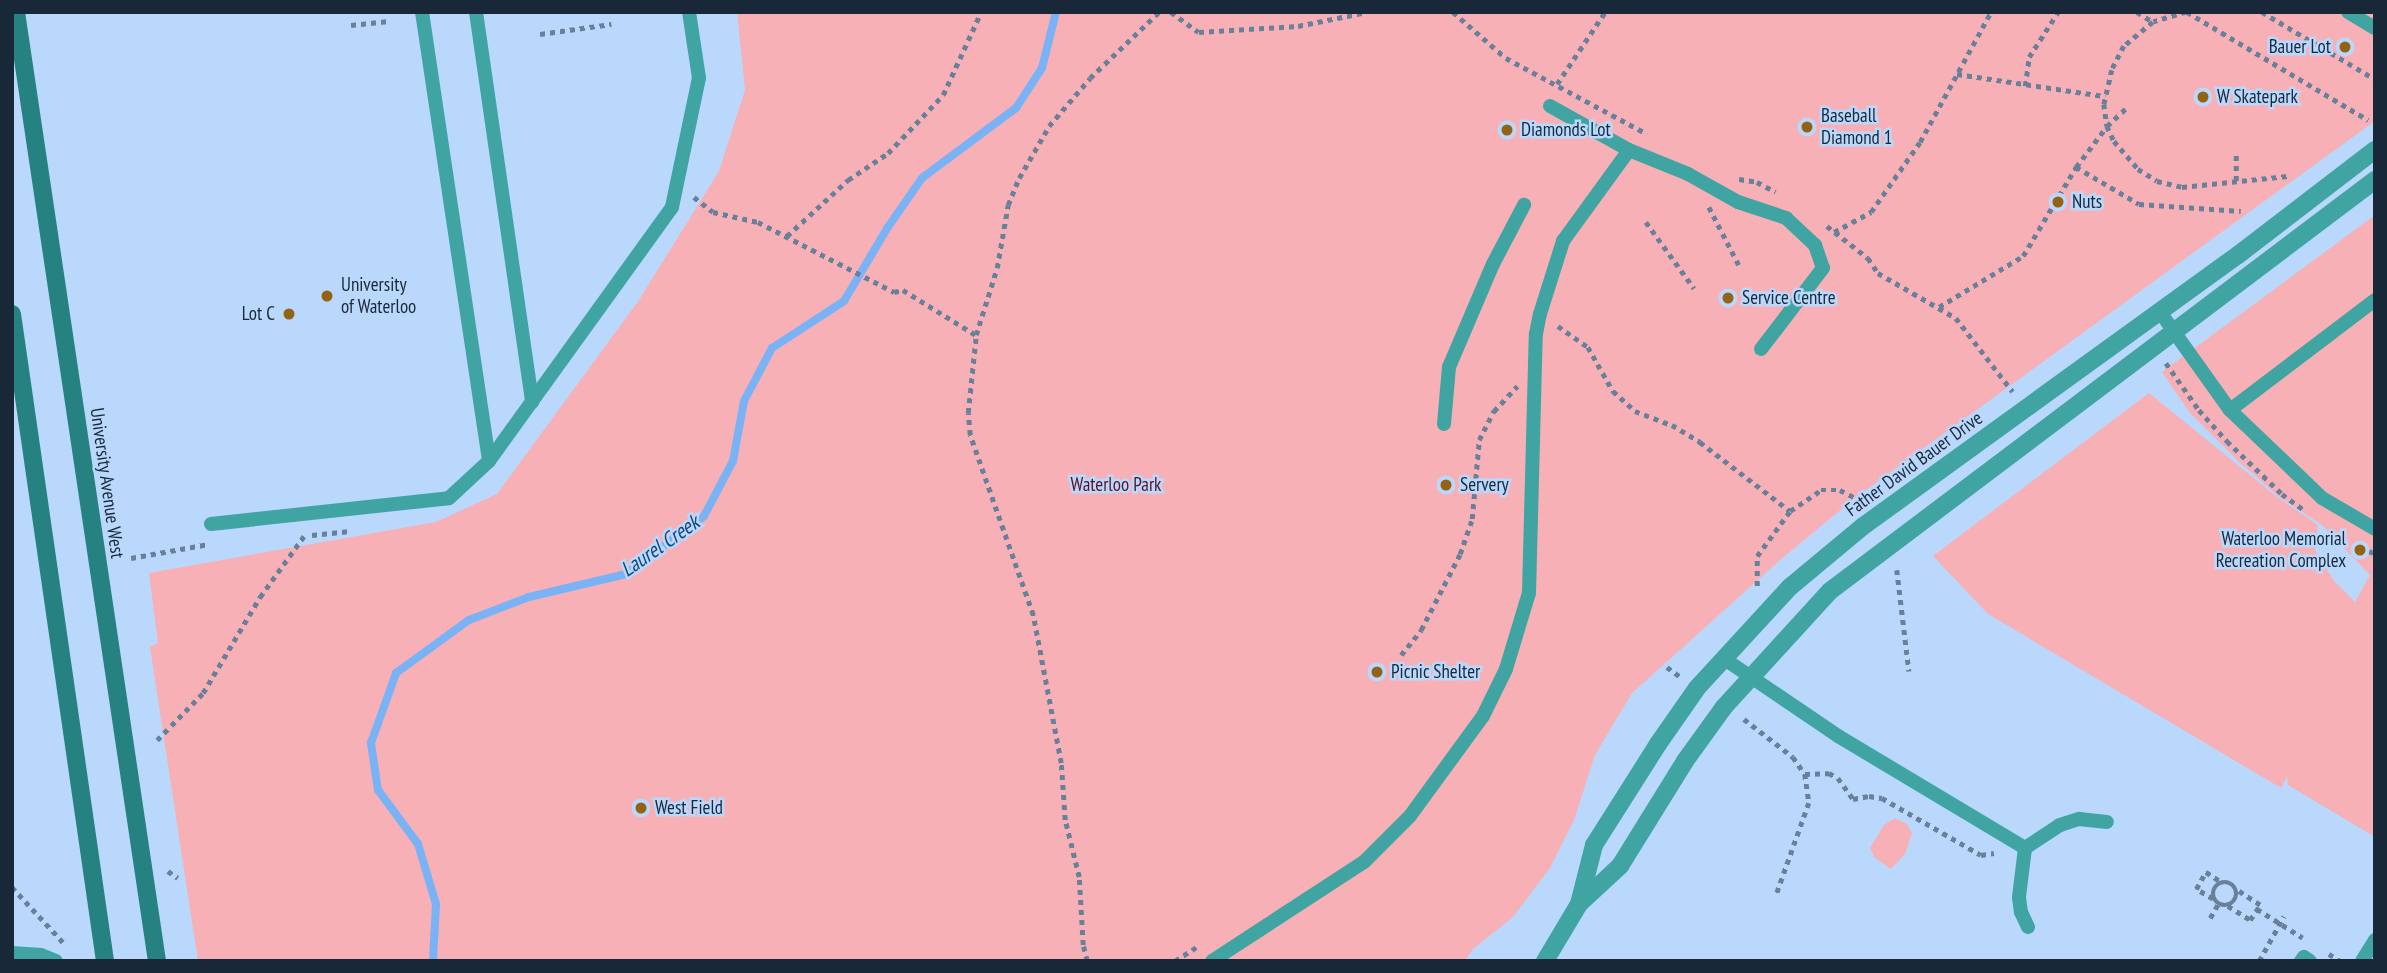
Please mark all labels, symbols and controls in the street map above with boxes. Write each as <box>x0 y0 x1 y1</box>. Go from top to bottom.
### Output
place label: Bauer Lot <box>2269 36 2331 58</box>
marker: Bauer Lot <box>2337 39 2353 55</box>
place label: W Skatepark <box>2217 86 2298 108</box>
marker: W Skatepark <box>2195 89 2211 105</box>
place label: Baseball Diamond 1 <box>1821 105 1892 149</box>
place label: Diamonds Lot <box>1521 119 1611 141</box>
marker: Baseball Diamond 1 <box>1799 119 1815 135</box>
marker: Diamonds Lot <box>1499 122 1515 138</box>
place label: Nuts <box>2072 191 2102 213</box>
marker: Nuts <box>2050 194 2066 210</box>
place label: University of Waterloo <box>341 274 417 318</box>
place label: Service Centre <box>1742 287 1836 309</box>
marker: University of Waterloo <box>319 288 335 304</box>
marker: Service Centre <box>1720 290 1736 306</box>
place label: Lot C <box>242 303 275 325</box>
marker: Lot C <box>281 306 297 322</box>
street label: University Avenue West <box>85 406 129 560</box>
street label: Father David Bauer Drive <box>1841 407 1987 521</box>
park label: Waterloo Park <box>1071 474 1161 496</box>
place label: Servery <box>1460 474 1509 496</box>
marker: Servery <box>1438 477 1454 493</box>
water label: Laurel Creek <box>616 510 704 582</box>
place label: Waterloo Memorial Recreation Complex <box>2216 528 2346 572</box>
marker: Waterloo Memorial Recreation Complex <box>2352 542 2368 558</box>
place label: Picnic Shelter <box>1391 661 1481 683</box>
marker: Picnic Shelter <box>1369 664 1385 680</box>
place label: West Field <box>655 797 723 819</box>
marker: West Field <box>633 800 649 816</box>

